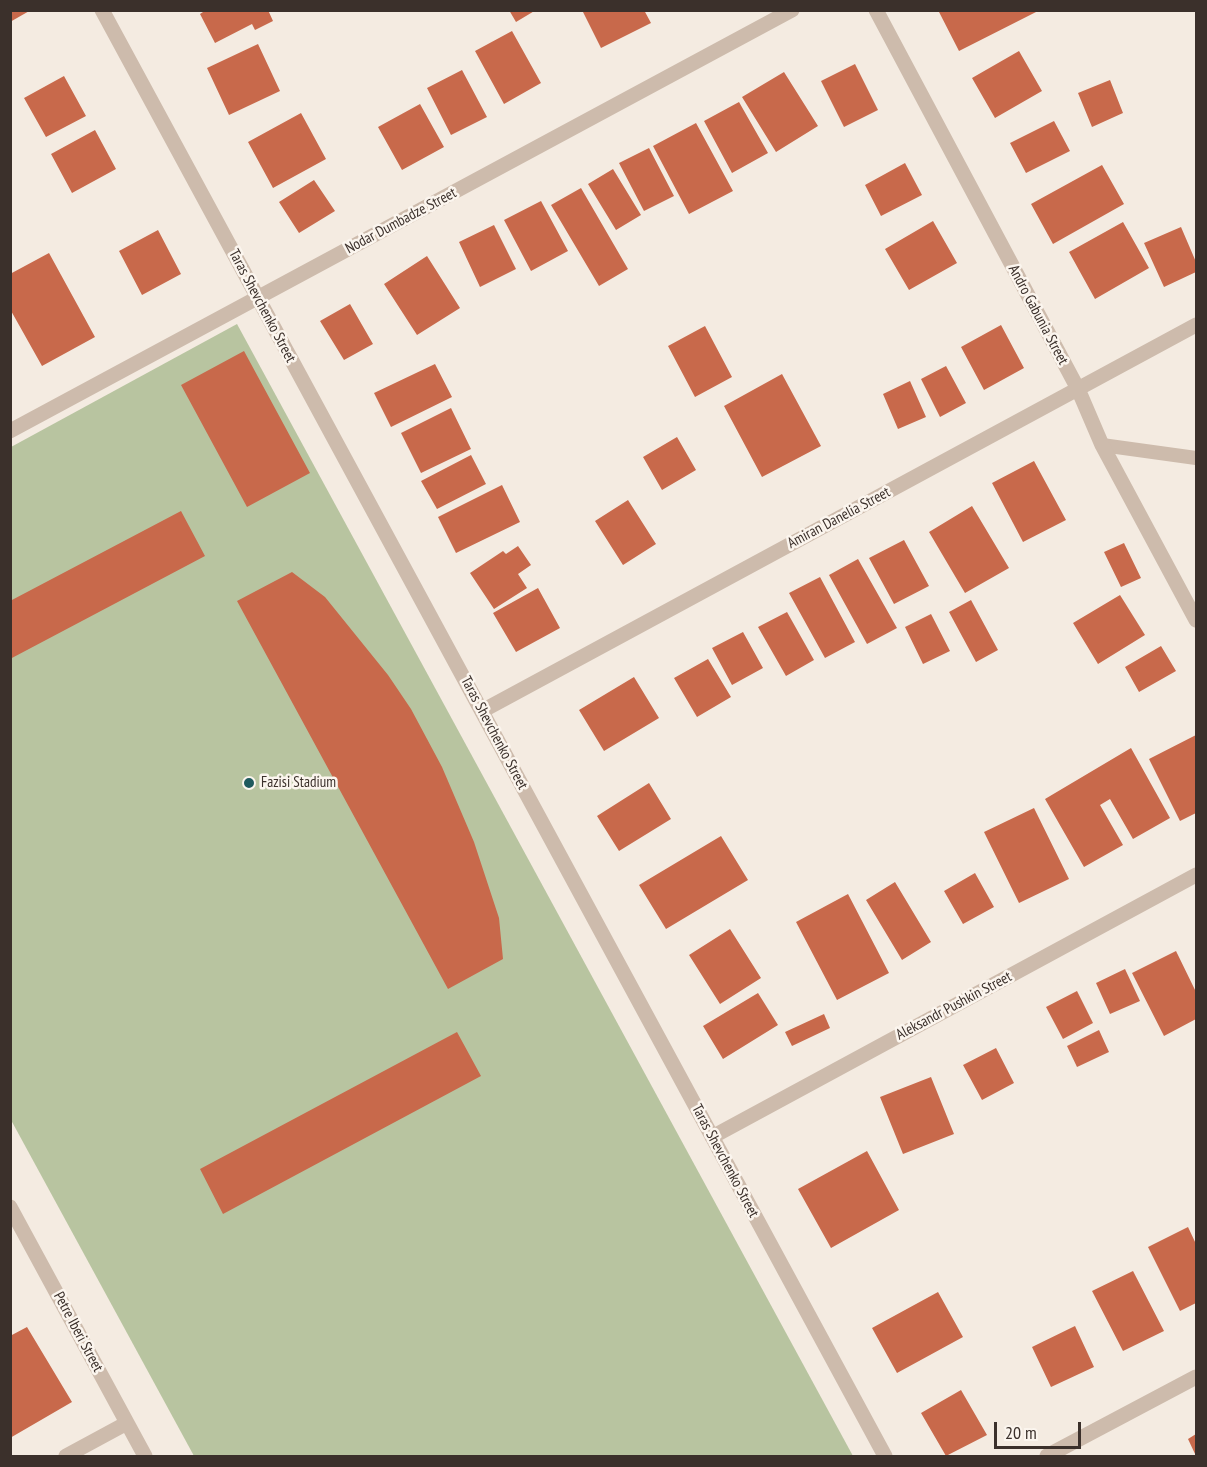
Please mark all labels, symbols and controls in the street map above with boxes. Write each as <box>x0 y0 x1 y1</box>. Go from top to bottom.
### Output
street label: Nodar Dumbadze Street <box>342 184 460 258</box>
street label: Taras Shevchenko Street <box>225 246 299 366</box>
street label: Andro Gabunia Street <box>1004 262 1072 368</box>
street label: Amiran Danelia Street <box>785 483 893 553</box>
street label: Taras Shevchenko Street <box>457 673 531 793</box>
place label: Fazisi Stadium <box>261 774 336 792</box>
marker: Fazisi Stadium <box>242 776 256 790</box>
street label: Aleksandr Pushkin Street <box>893 968 1015 1044</box>
street label: Taras Shevchenko Street <box>688 1101 762 1221</box>
street label: Petre Iberi Street <box>49 1289 107 1375</box>
scale bar <box>997 1410 1084 1448</box>
text: 20 m <box>1005 1421 1037 1444</box>

